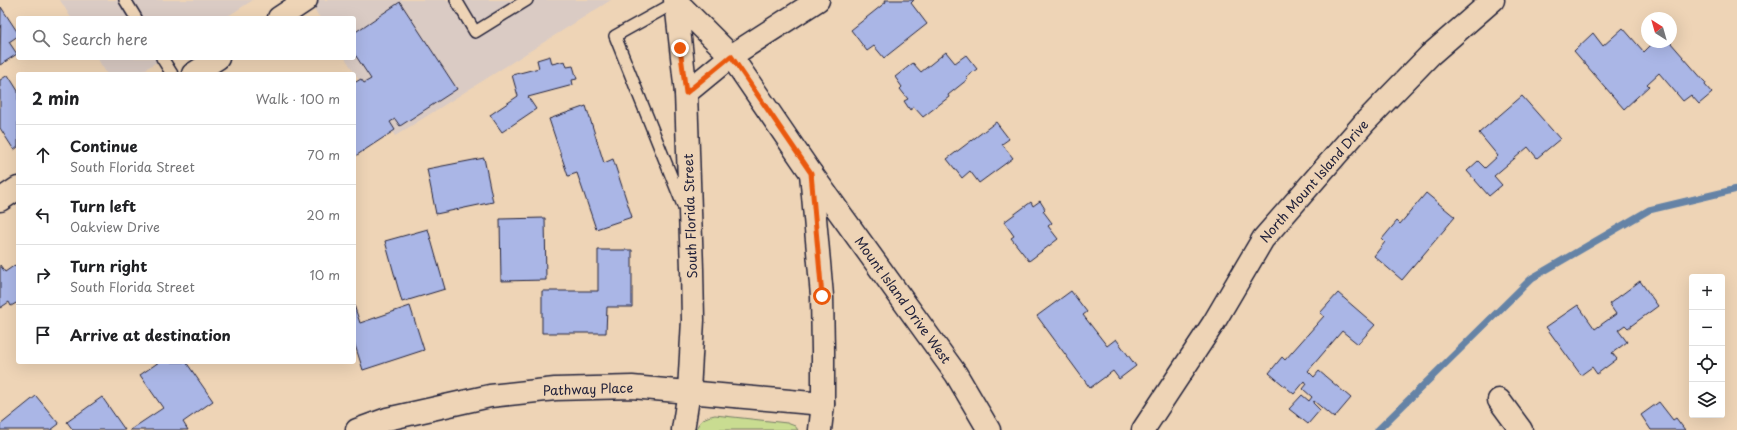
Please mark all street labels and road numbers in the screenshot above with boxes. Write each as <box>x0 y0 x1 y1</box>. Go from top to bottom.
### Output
street label: North Mount Island Drive <box>1255 115 1372 246</box>
street label: South Florida Street <box>678 153 701 279</box>
street label: Mount Island Drive West <box>851 232 956 367</box>
street label: Pathway Place <box>543 377 634 400</box>

